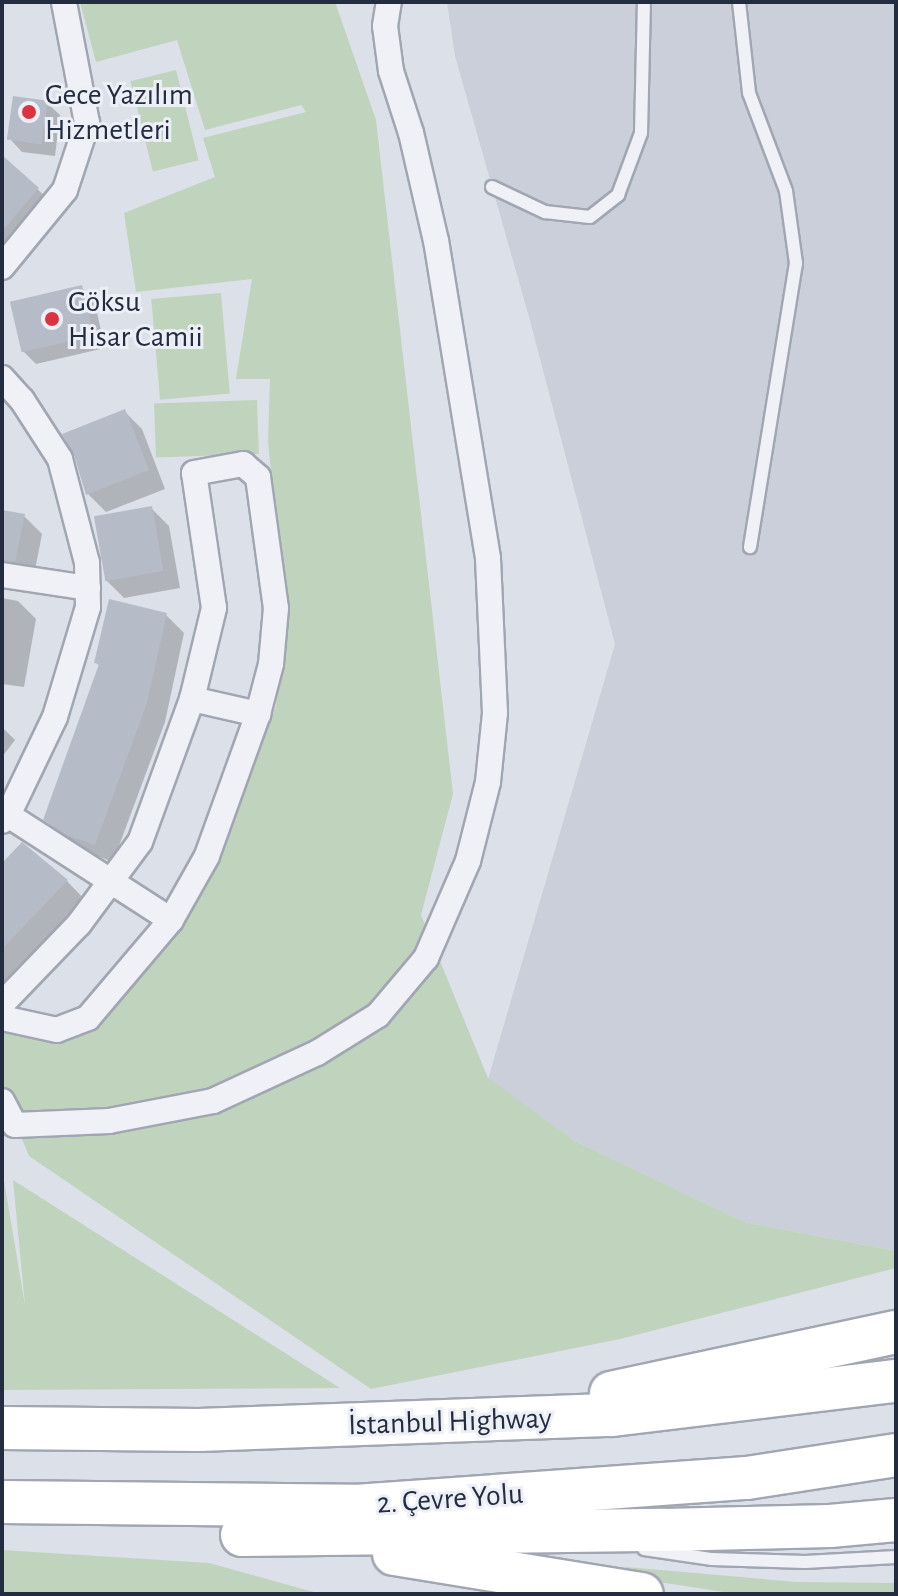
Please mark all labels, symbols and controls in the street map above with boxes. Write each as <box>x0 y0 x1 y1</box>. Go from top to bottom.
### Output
place label: Gece Yazılım Hizmetleri <box>45 77 193 148</box>
marker: Gece Yazılım Hizmetleri <box>20 103 38 121</box>
place label: Göksu Hisar Camii <box>68 284 203 354</box>
marker: Göksu Hisar Camii <box>43 310 61 328</box>
street label: İstanbul Highway <box>348 1400 552 1444</box>
street label: 2. Çevre Yolu <box>376 1476 524 1522</box>

